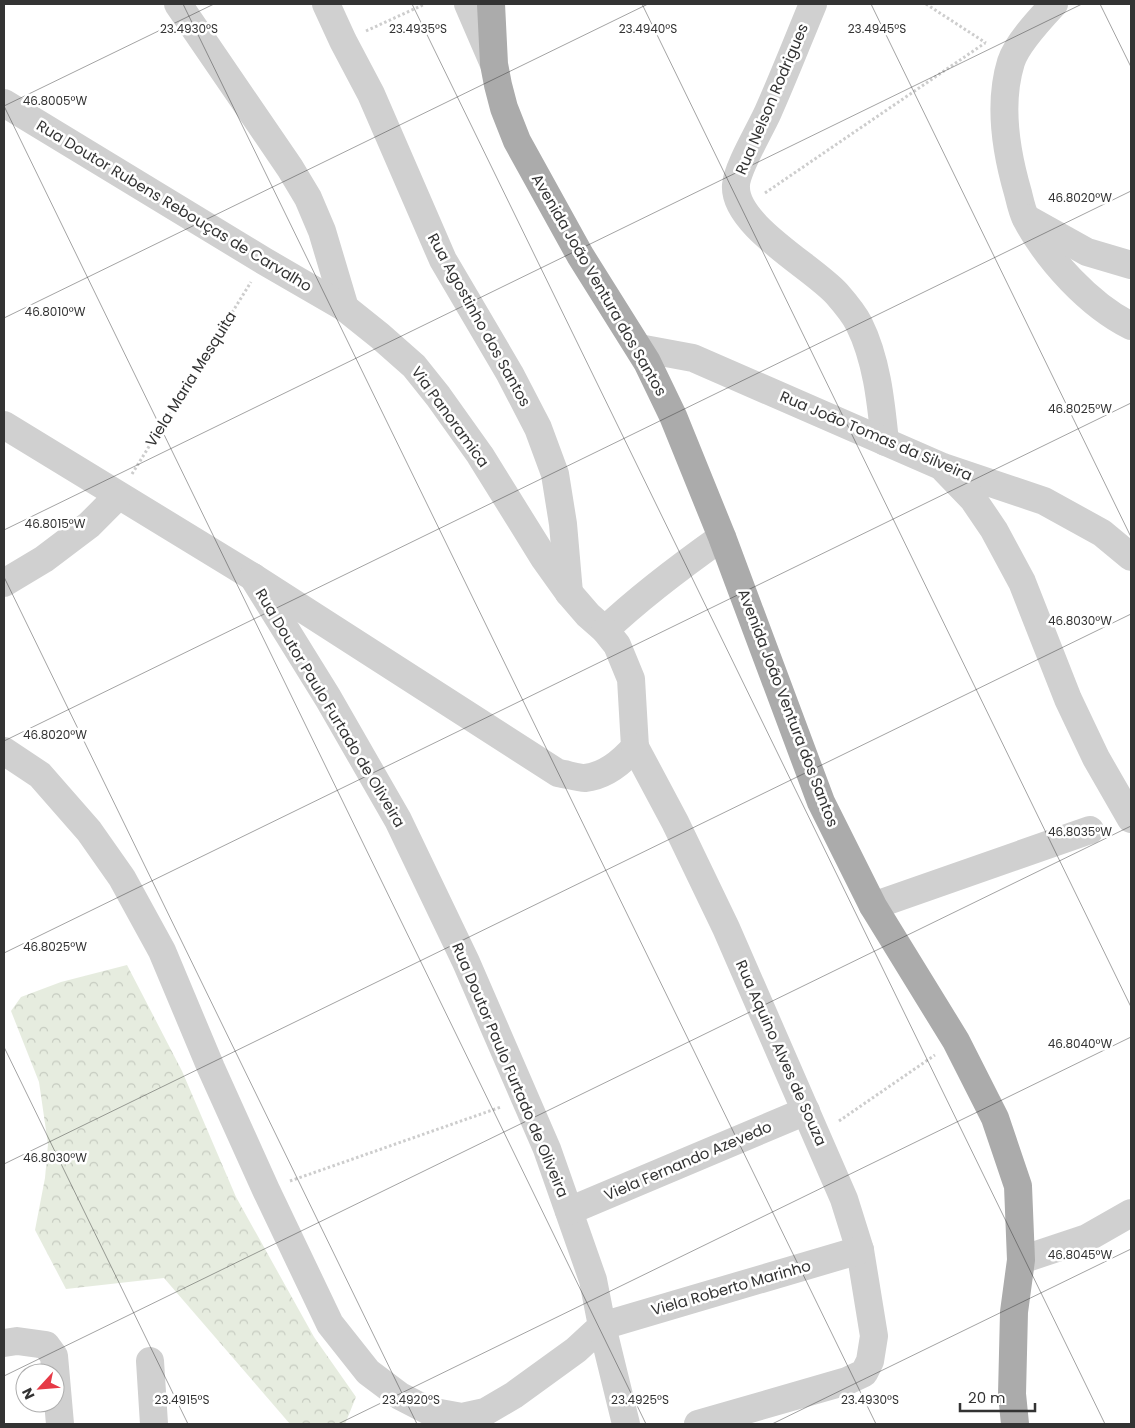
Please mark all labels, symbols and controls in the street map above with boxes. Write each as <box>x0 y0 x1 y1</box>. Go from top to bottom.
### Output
text: 23.4930°S <box>160 20 218 37</box>
text: 23.4935°S <box>389 20 447 37</box>
text: 23.4940°S <box>619 20 677 37</box>
street label: Rua Nelson Rodrigues <box>730 20 813 178</box>
text: 23.4945°S <box>848 20 906 37</box>
text: 46.8005°W <box>23 92 88 109</box>
street label: Rua Doutor Rubens Rebouças de Carvalho <box>33 115 316 296</box>
street label: Avenida João Ventura dos Santos <box>527 170 672 400</box>
text: 46.8020°W <box>1048 189 1112 206</box>
street label: Rua Agostinho dos Santos <box>423 229 536 410</box>
text: 46.8010°W <box>25 303 86 320</box>
street label: Viela Maria Mesquita <box>140 307 241 451</box>
street label: Via Panoramica <box>407 362 494 471</box>
street label: Rua João Tomas da Silveira <box>777 385 976 486</box>
text: 46.8025°W <box>1048 400 1112 417</box>
text: 46.8015°W <box>25 515 86 532</box>
street label: Rua Doutor Paulo Furtado de Oliveira <box>251 585 410 831</box>
street label: Avenida João Ventura dos Santos <box>733 586 844 830</box>
text: 46.8030°W <box>1048 612 1112 629</box>
text: 46.8020°W <box>23 726 87 743</box>
text: 46.8035°W <box>1048 823 1112 840</box>
text: 46.8025°W <box>23 938 87 955</box>
street label: Rua Doutor Paulo Furtado de Oliveira <box>447 939 574 1200</box>
street label: Rua Aquino Alves de Souza <box>731 957 832 1149</box>
text: 46.8040°W <box>1048 1035 1113 1052</box>
street label: Viela Fernando Azevedo <box>601 1116 775 1205</box>
text: 46.8030°W <box>23 1149 87 1166</box>
text: 46.8045°W <box>1048 1246 1113 1263</box>
street label: Viela Roberto Marinho <box>649 1255 813 1320</box>
north arrow <box>15 1363 65 1413</box>
scale bar <box>960 1380 1035 1412</box>
text: N <box>17 1385 40 1403</box>
text: 20 m <box>968 1387 1006 1408</box>
text: 23.4915°S <box>155 1391 209 1408</box>
text: 23.4920°S <box>382 1391 440 1408</box>
text: 23.4925°S <box>611 1391 669 1408</box>
text: 23.4930°S <box>841 1391 899 1408</box>

